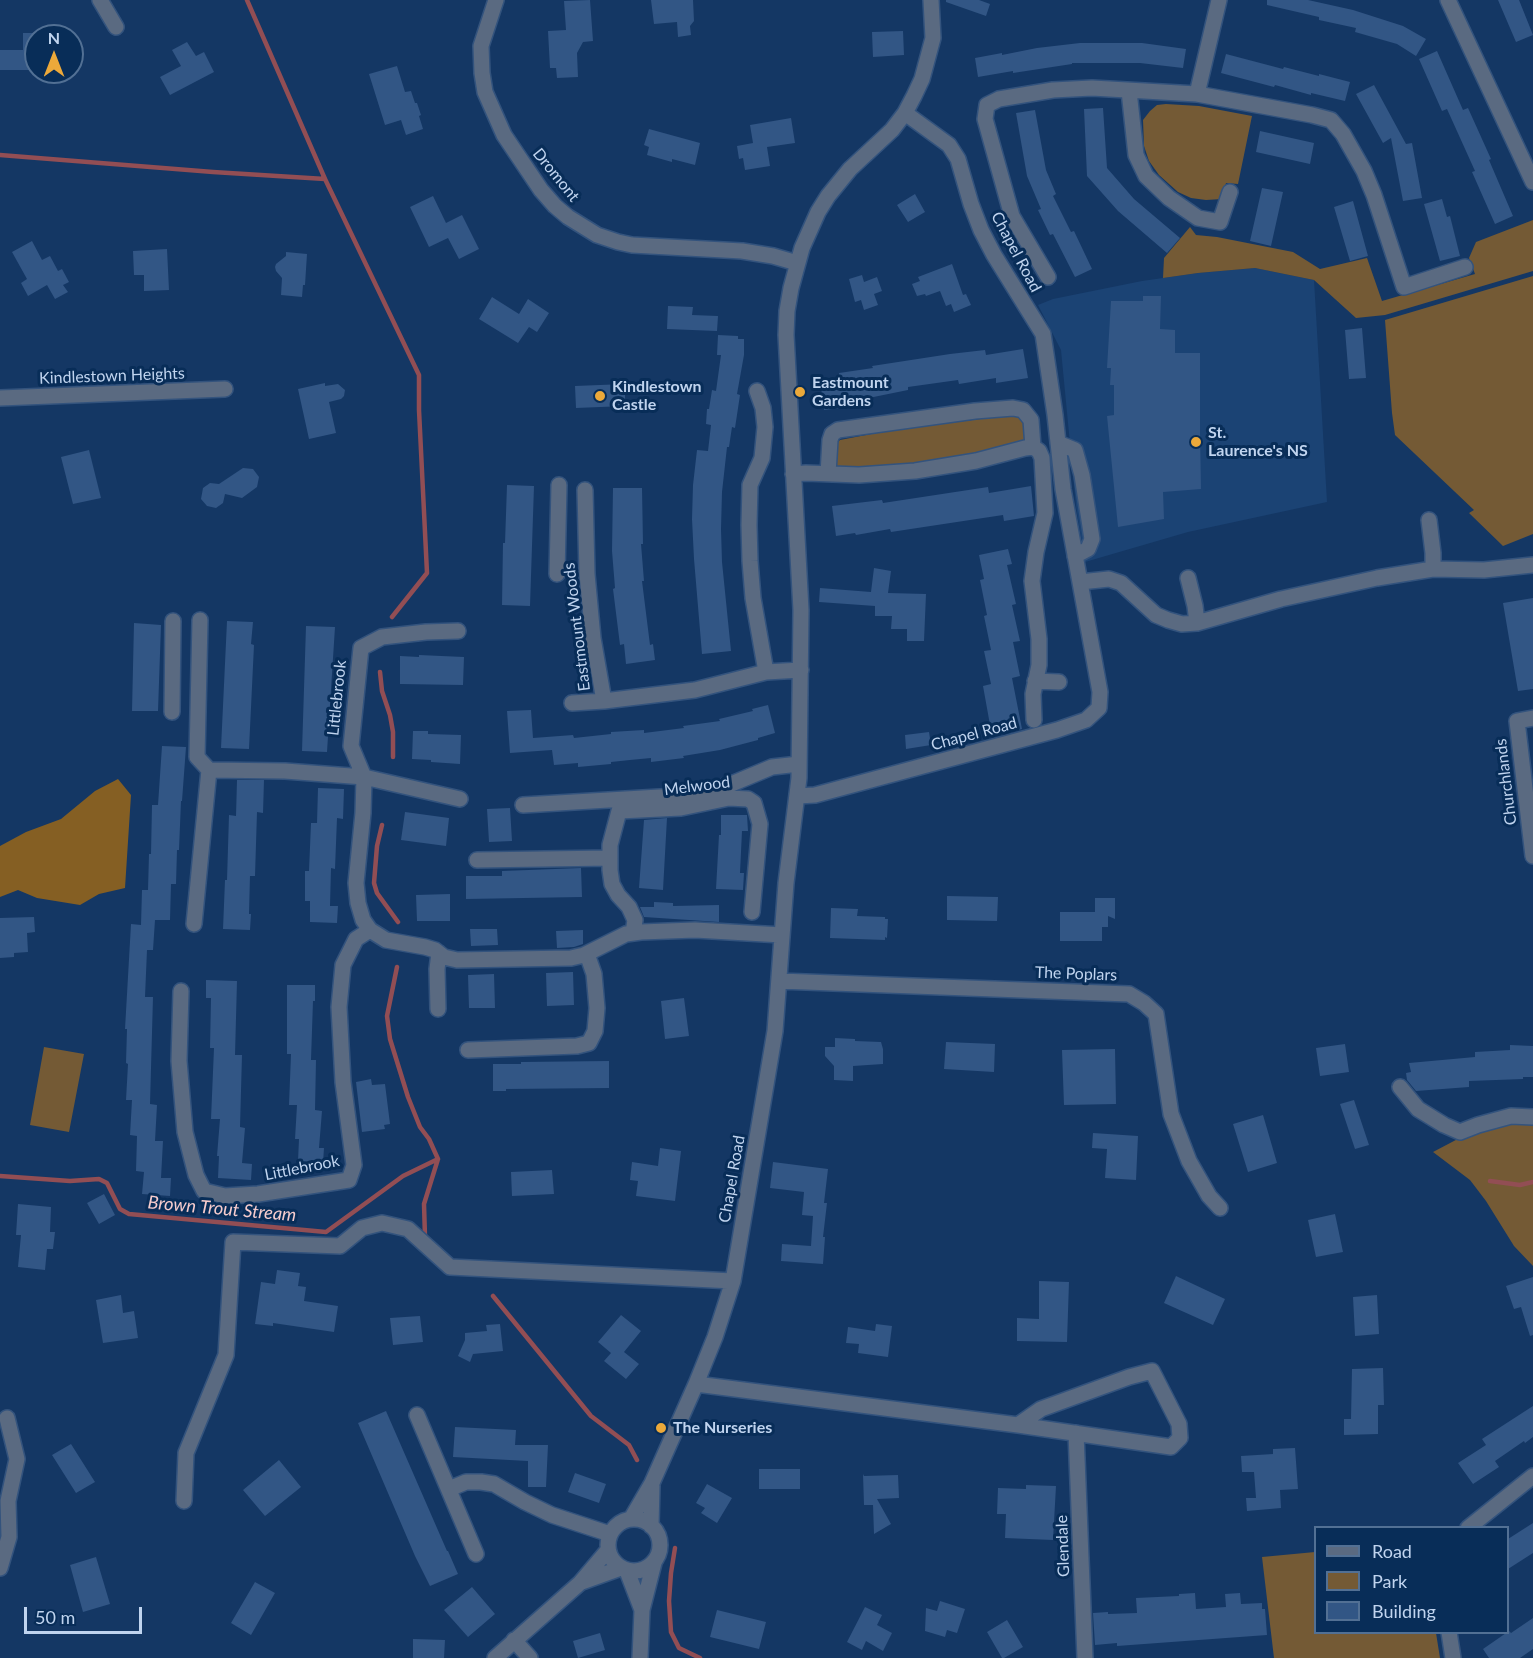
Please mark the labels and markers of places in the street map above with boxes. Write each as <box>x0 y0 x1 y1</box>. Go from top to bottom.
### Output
place label: Eastmount Gardens <box>812 373 889 411</box>
place label: Kindlestown Castle <box>612 377 701 415</box>
marker: Eastmount Gardens <box>793 385 807 399</box>
marker: Kindlestown Castle <box>593 389 607 403</box>
place label: St. Laurence's NS <box>1208 423 1308 461</box>
marker: St. Laurence's NS <box>1189 435 1203 449</box>
place label: The Nurseries <box>673 1418 772 1438</box>
marker: The Nurseries <box>654 1421 668 1435</box>

